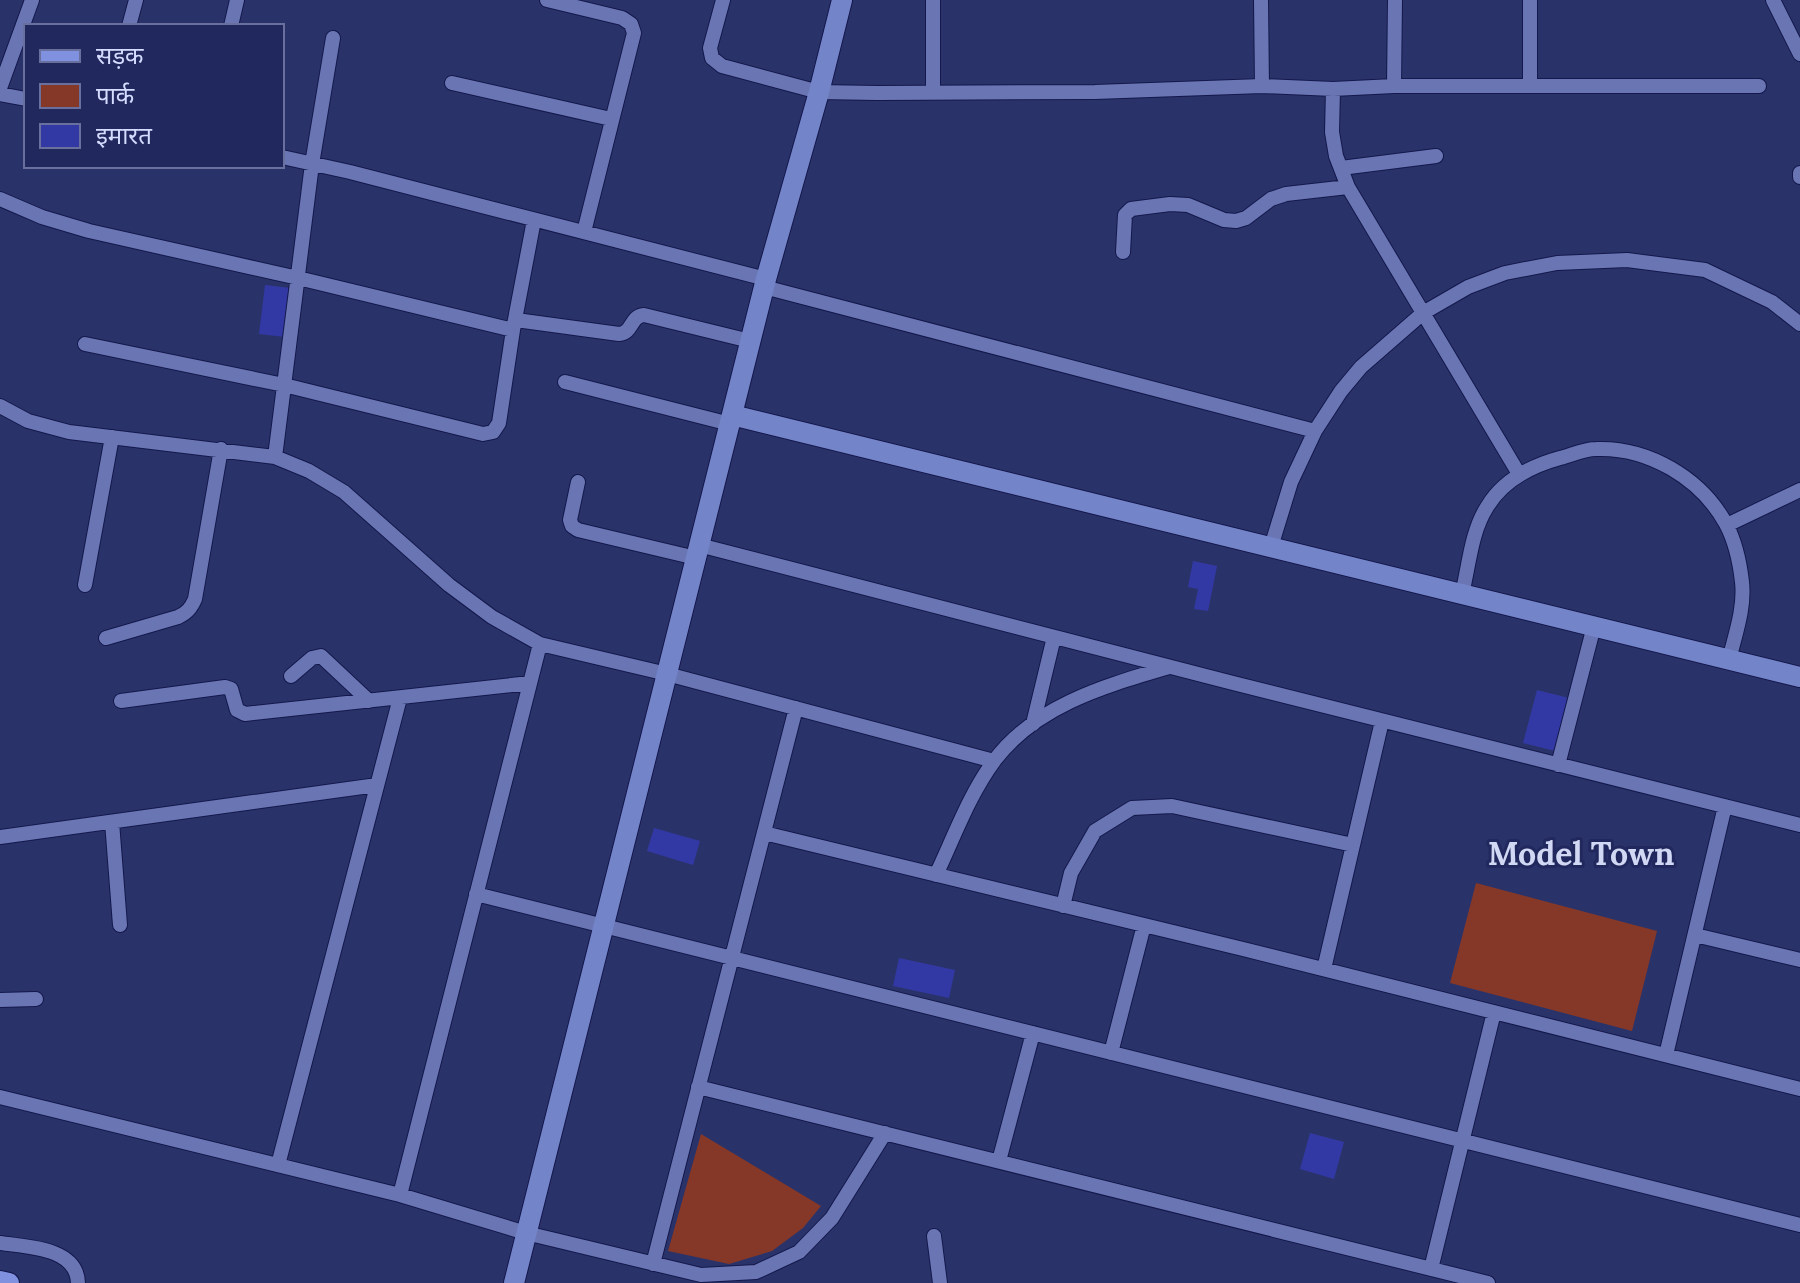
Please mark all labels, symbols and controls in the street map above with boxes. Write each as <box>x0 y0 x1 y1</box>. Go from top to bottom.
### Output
legend <box>24 24 284 168</box>
text: सड़क <box>96 40 144 71</box>
text: पार्क <box>96 80 135 111</box>
text: इमारत <box>96 120 153 151</box>
district label: Model Town <box>1488 833 1674 874</box>

